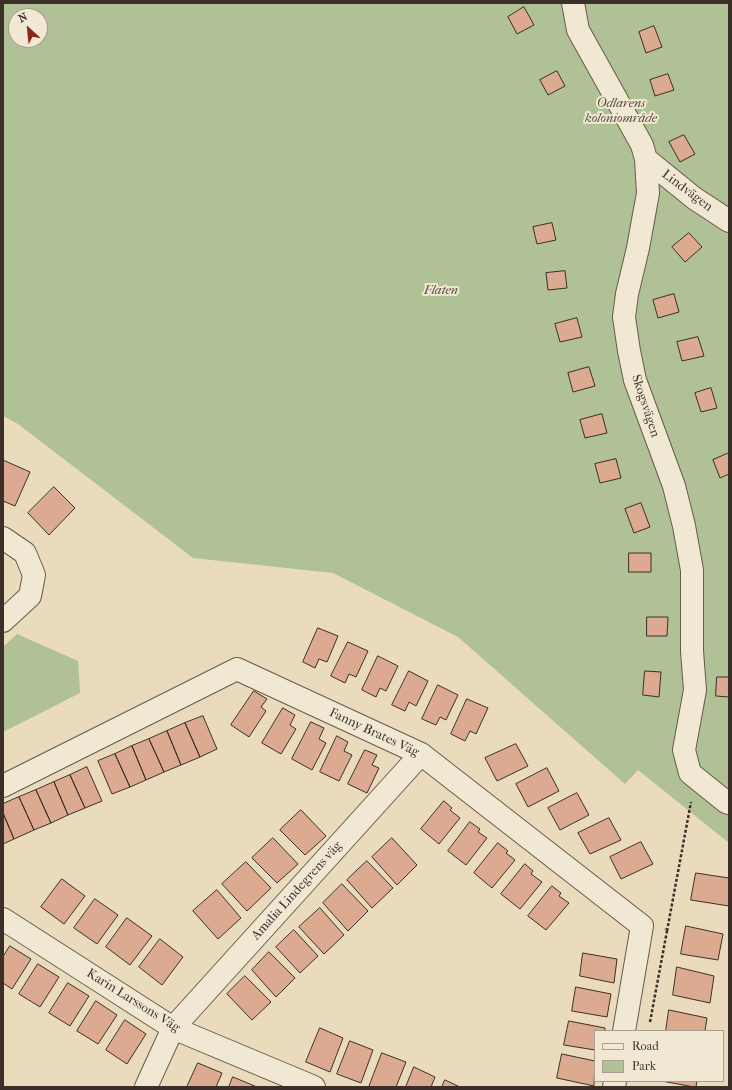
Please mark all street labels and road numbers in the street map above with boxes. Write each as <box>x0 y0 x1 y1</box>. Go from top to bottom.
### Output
street label: Lindvägen <box>659 167 715 215</box>
street label: Skogsvägen <box>628 373 662 439</box>
street label: Fanny Brates Väg <box>327 705 421 761</box>
street label: Amalia Lindegrens väg <box>249 838 345 944</box>
street label: Karin Larssons Väg <box>83 966 183 1036</box>

